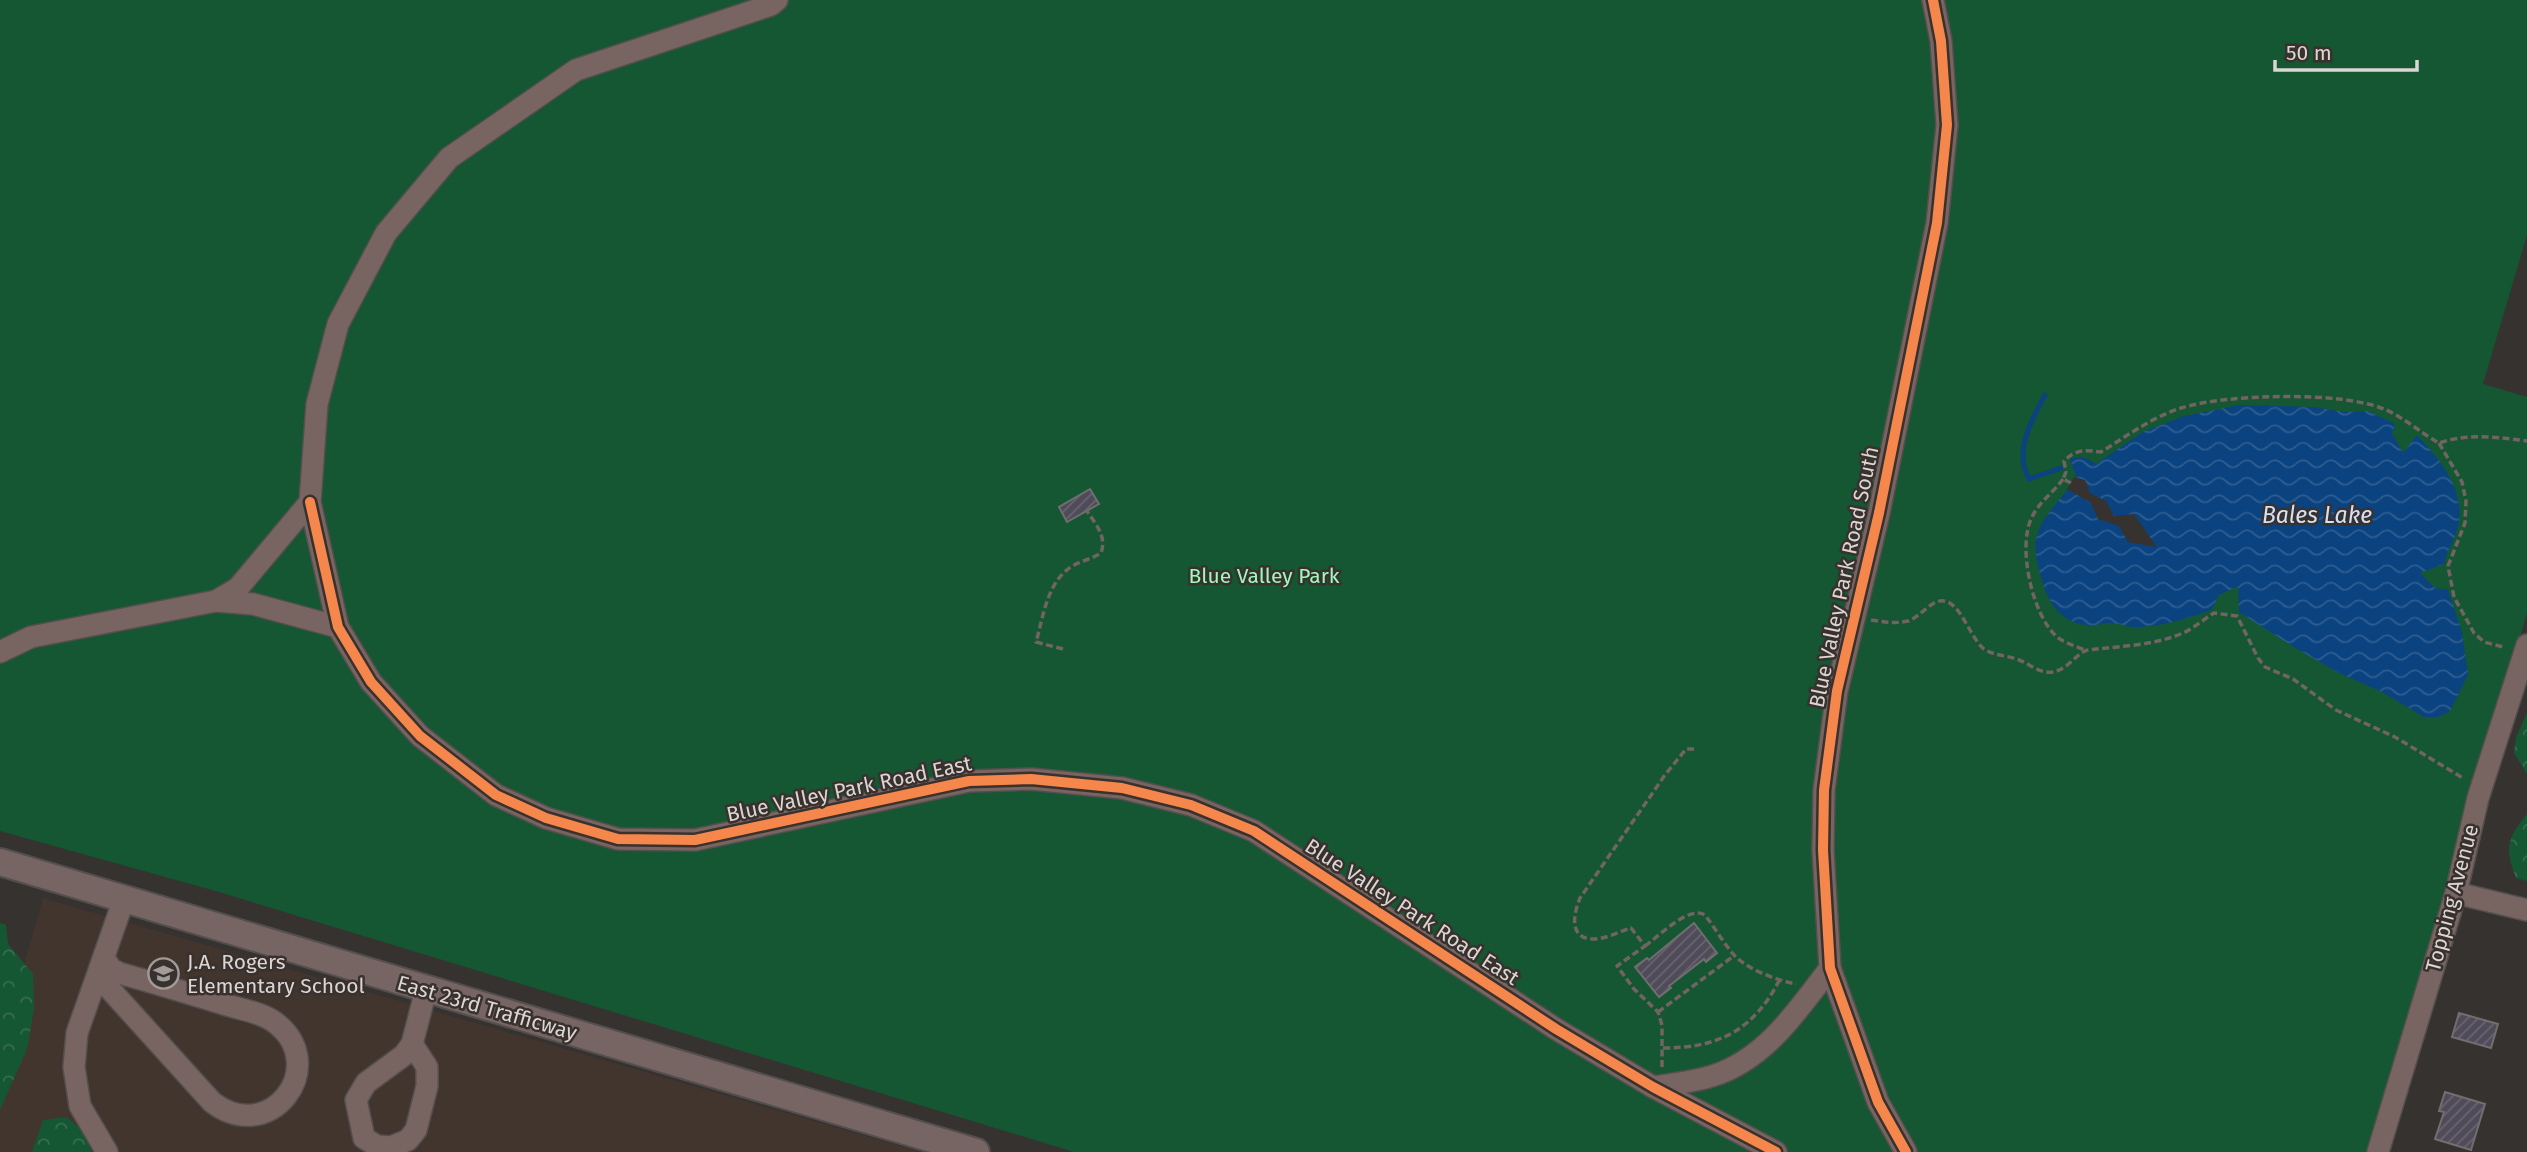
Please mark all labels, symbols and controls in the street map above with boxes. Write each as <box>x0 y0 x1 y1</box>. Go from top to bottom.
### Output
scale bar <box>2275 28 2417 72</box>
text: 50 m <box>2286 40 2332 66</box>
street label: Blue Valley Park Road South <box>1804 444 1884 710</box>
water label: Bales Lake <box>2262 501 2372 529</box>
park label: Blue Valley Park <box>1189 563 1340 589</box>
street label: Blue Valley Park Road East <box>724 750 974 828</box>
street label: Topping Avenue <box>2420 822 2484 974</box>
street label: Blue Valley Park Road East <box>1300 833 1524 991</box>
place label: J.A. Rogers Elementary School <box>187 949 365 999</box>
school or university icon: J.A. Rogers Elementary School <box>147 957 181 991</box>
street label: East 23rd Trafficway <box>394 970 581 1046</box>

